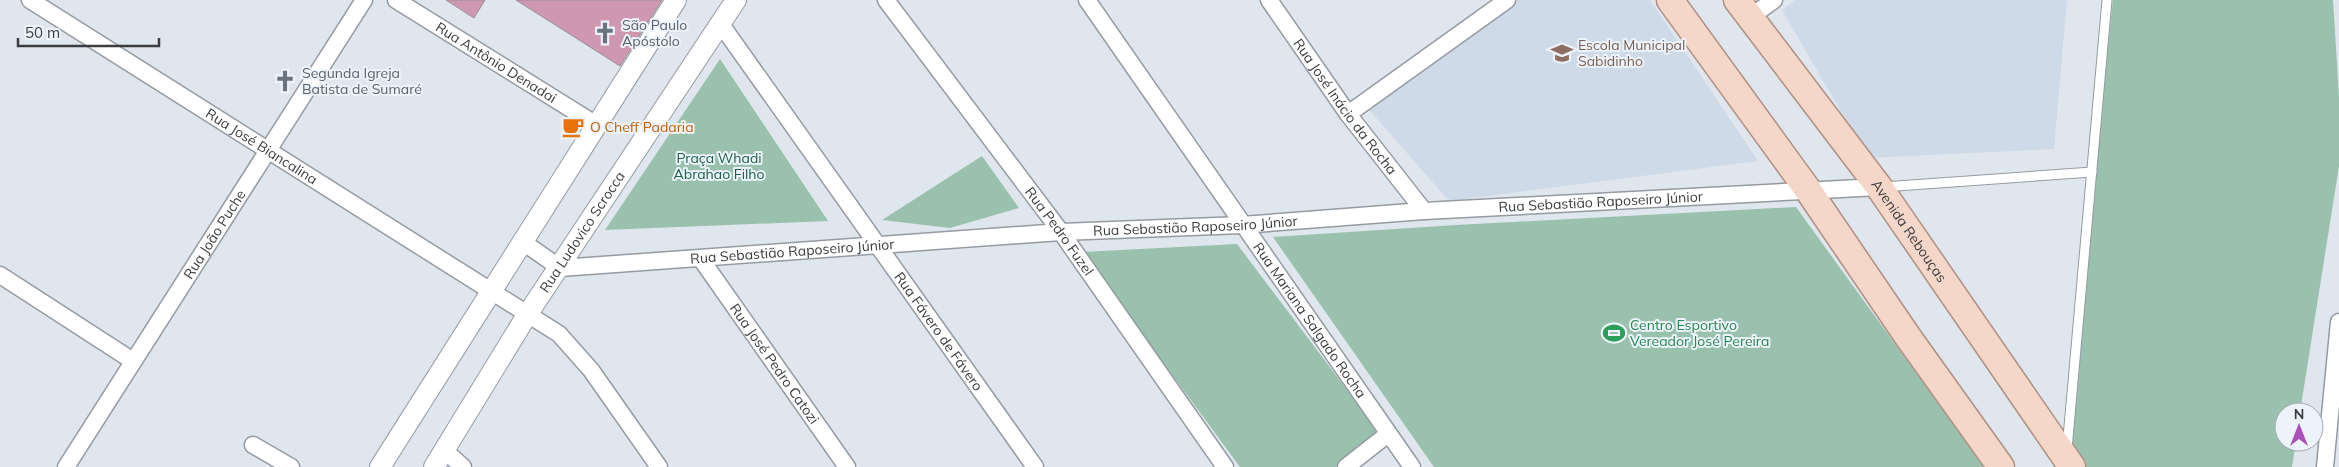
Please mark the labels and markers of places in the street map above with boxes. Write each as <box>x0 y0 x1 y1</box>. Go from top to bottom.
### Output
place label: São Paulo Apóstolo <box>622 16 687 50</box>
church icon: São Paulo Apóstolo <box>592 20 618 46</box>
place label: Escola Municipal Sabidinho <box>1578 36 1685 70</box>
school or university icon: Escola Municipal Sabidinho <box>1549 40 1575 66</box>
place label: Segunda Igreja Batista de Sumaré <box>302 64 422 98</box>
church icon: Segunda Igreja Batista de Sumaré <box>272 68 298 94</box>
cafe icon: O Cheff Padaria <box>560 114 586 140</box>
place label: O Cheff Padaria <box>590 118 694 136</box>
place label: Centro Esportivo Vereador José Pereira <box>1630 316 1769 350</box>
sports icon: Centro Esportivo Vereador José Pereira <box>1601 320 1627 346</box>

